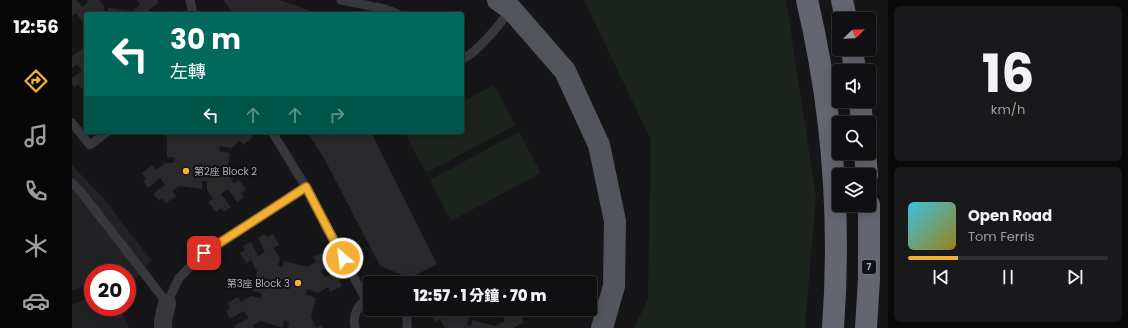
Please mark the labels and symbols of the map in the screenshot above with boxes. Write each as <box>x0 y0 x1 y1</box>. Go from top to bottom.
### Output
north arrow <box>832 12 876 56</box>
place label: 第2座 Block 2 <box>194 164 257 179</box>
marker: 第2座 Block 2 <box>181 166 191 176</box>
pin <box>187 236 221 270</box>
position arrow <box>322 237 364 279</box>
road number: 7 <box>862 260 876 274</box>
speed limit sign: 20 <box>84 264 136 316</box>
place label: 第3座 Block 3 <box>227 276 290 291</box>
marker: 第3座 Block 3 <box>293 278 303 288</box>

